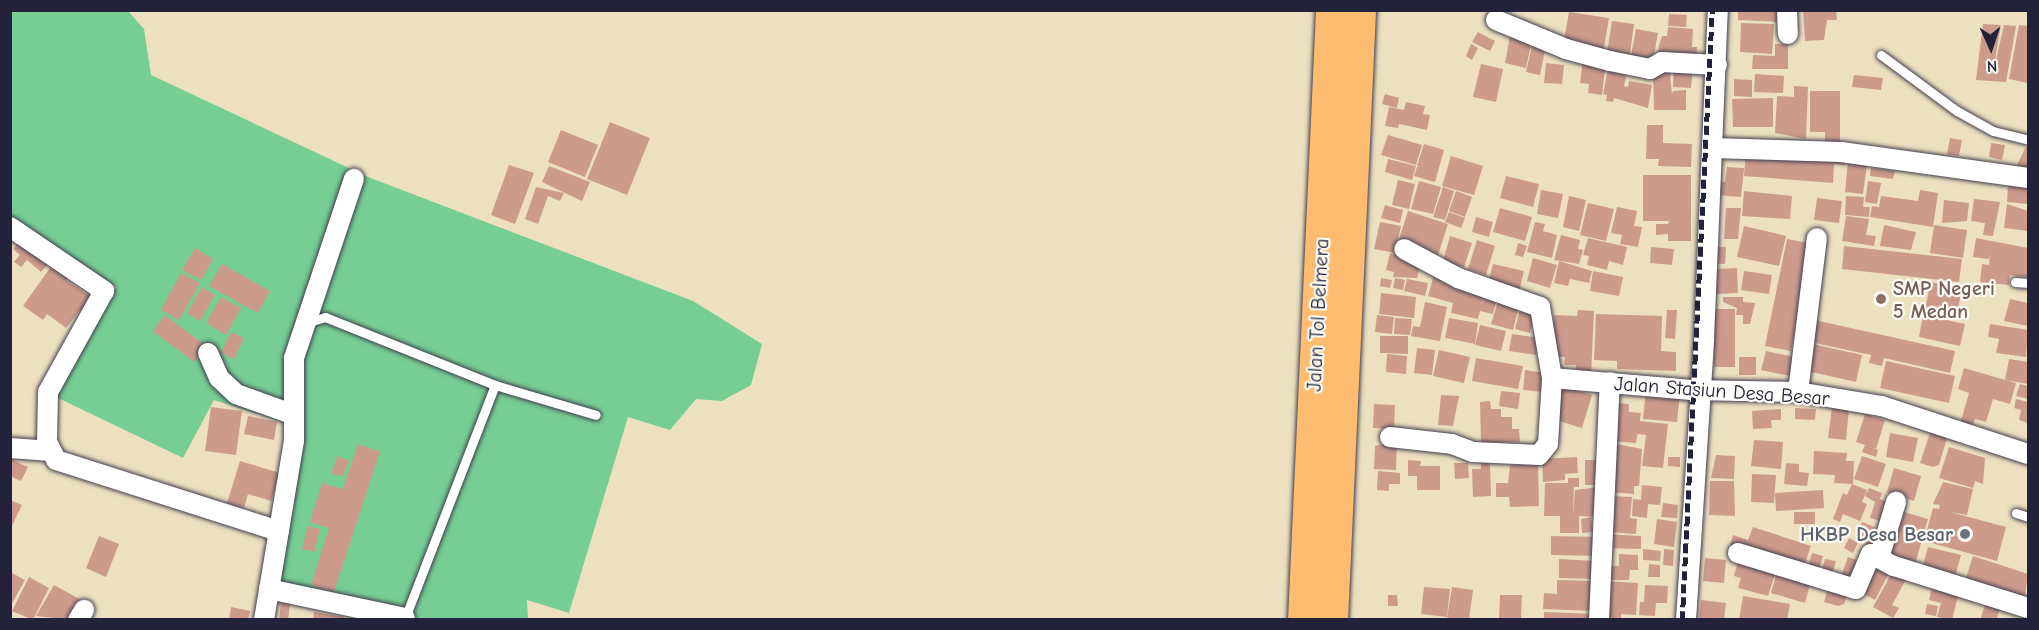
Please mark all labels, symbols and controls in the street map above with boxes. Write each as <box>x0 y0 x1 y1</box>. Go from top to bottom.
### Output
north arrow <box>1961 18 2021 78</box>
text: N <box>1986 57 1998 75</box>
street label: Jalan Tol Belmera <box>1302 238 1334 392</box>
place label: SMP Negeri 5 Medan <box>1893 276 1995 323</box>
marker: SMP Negeri 5 Medan <box>1874 292 1888 306</box>
street label: Jalan Stasiun Desa Besar <box>1613 371 1831 411</box>
place label: HKBP Desa Besar <box>1800 522 1953 546</box>
marker: HKBP Desa Besar <box>1958 527 1972 541</box>

